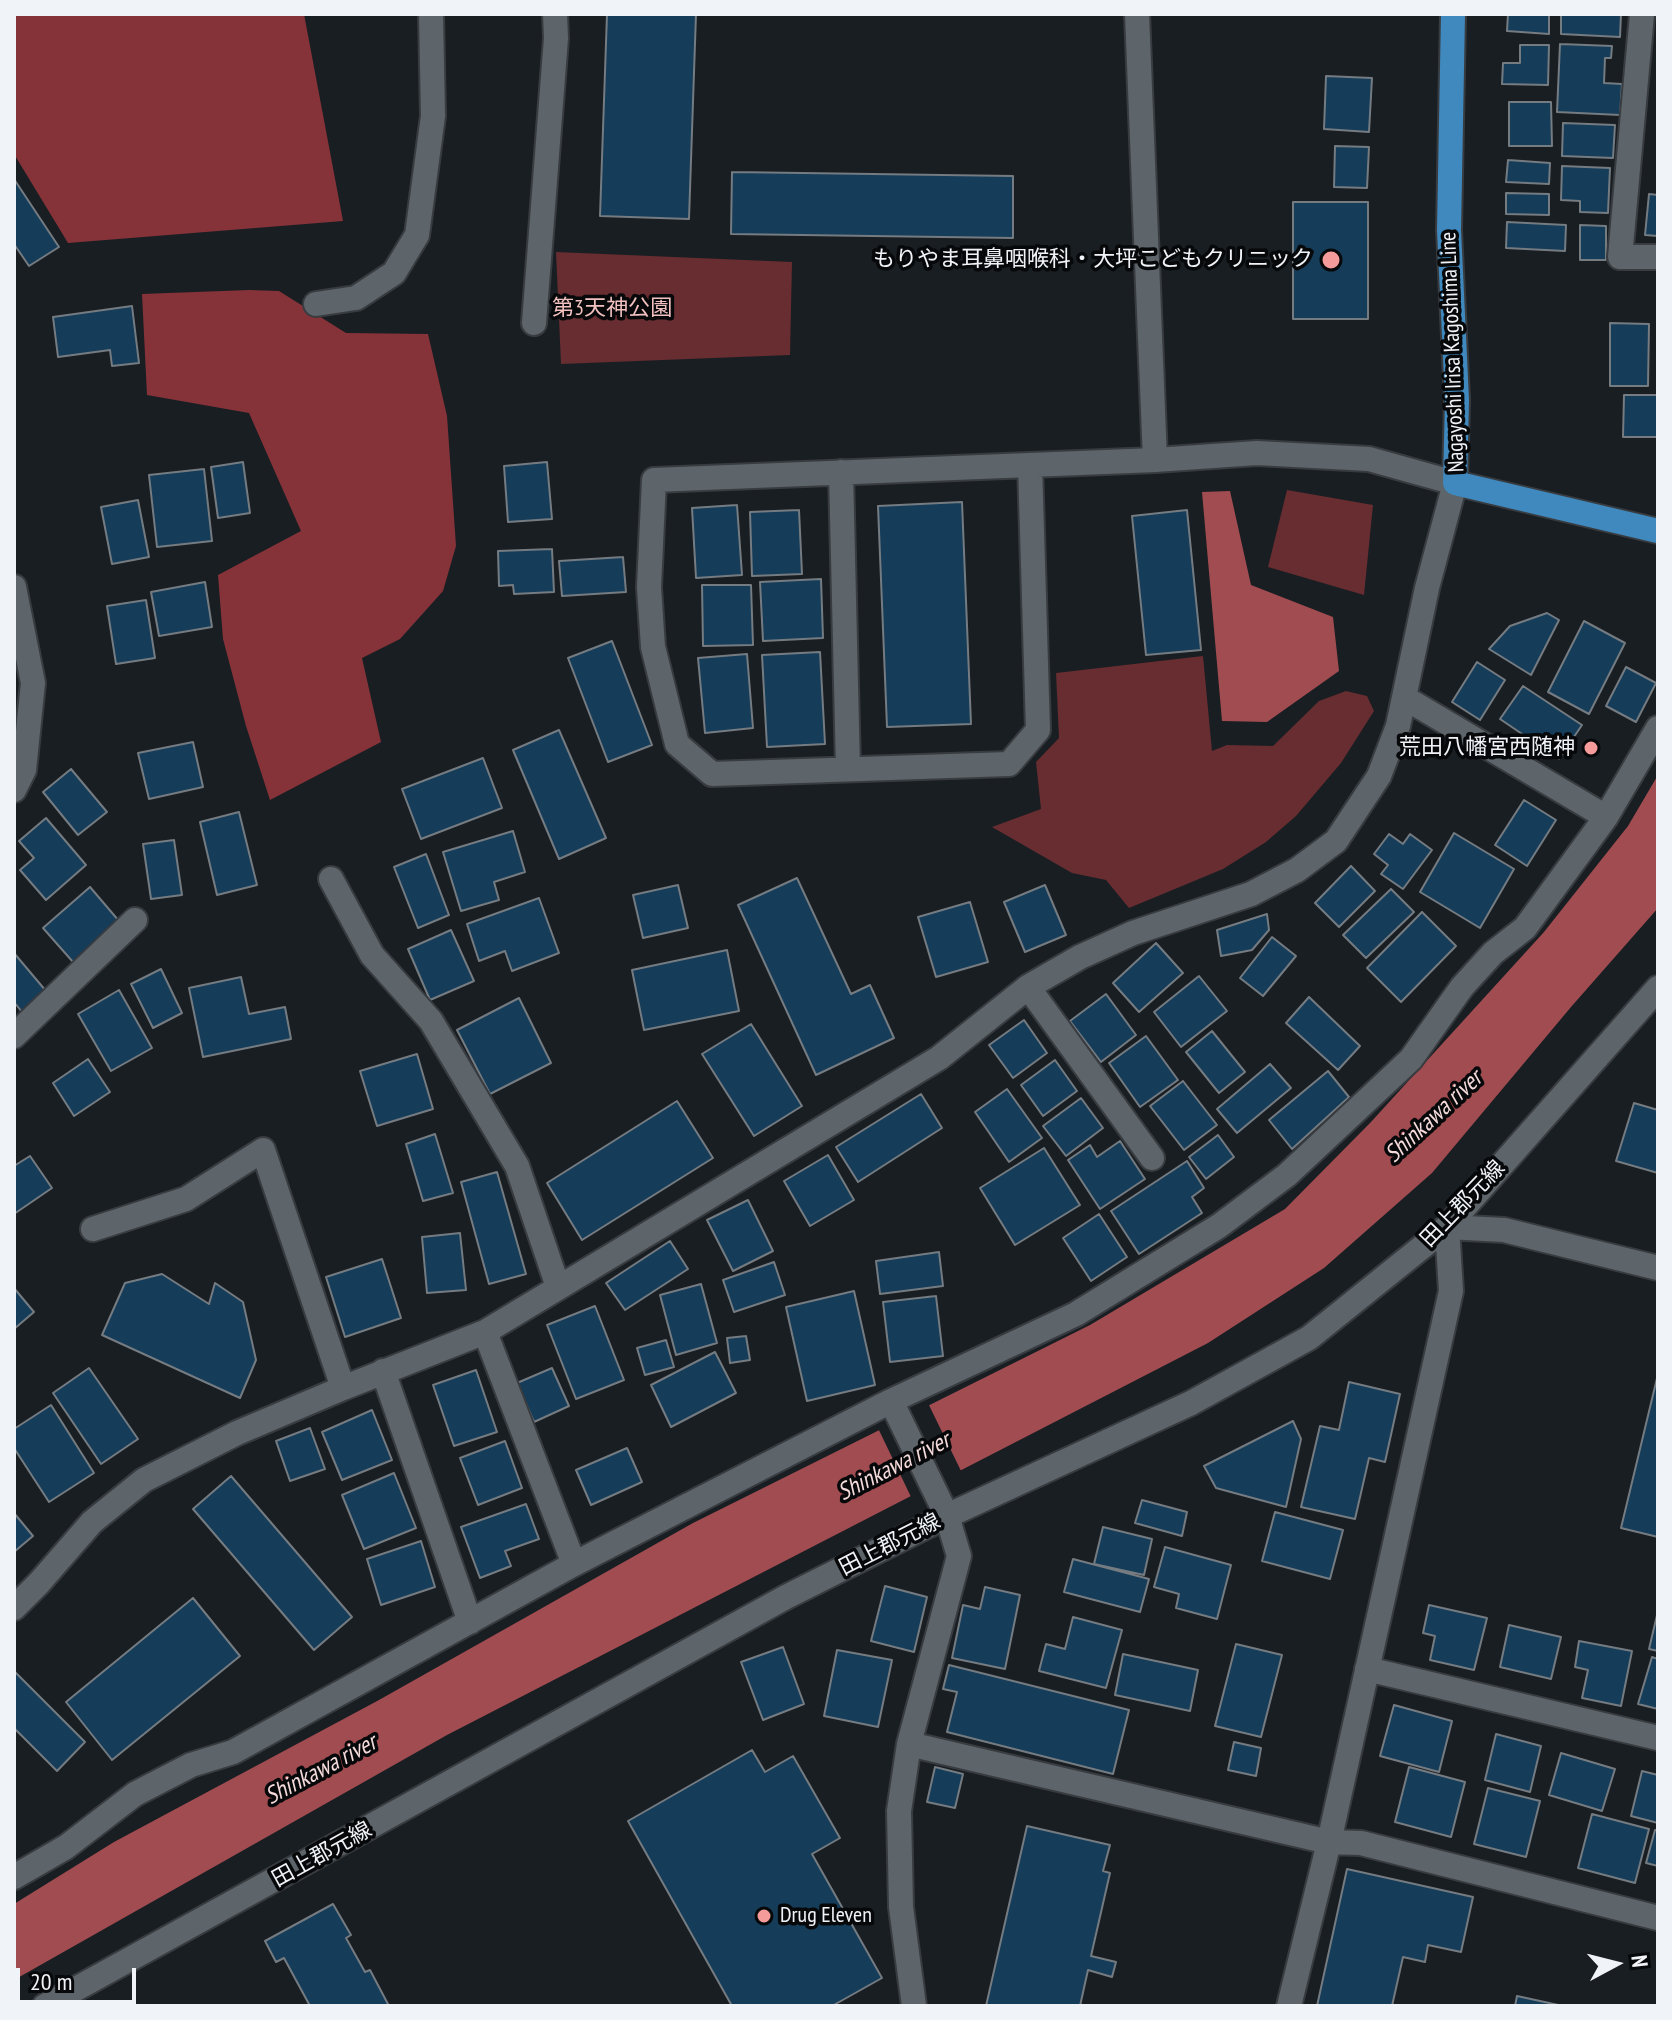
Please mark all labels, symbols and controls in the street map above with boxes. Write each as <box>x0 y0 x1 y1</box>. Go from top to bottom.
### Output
street label: Nagayoshi Irisa Kagoshima Line <box>1436 231 1470 473</box>
place label: もりやま耳鼻咽喉科・大坪こどもクリニック <box>873 247 1313 273</box>
marker: もりやま耳鼻咽喉科・大坪こどもクリニック <box>1320 249 1342 271</box>
park label: 第3天神公園 <box>552 296 672 322</box>
place label: 荒田八幡宮西随神 <box>1399 735 1575 761</box>
marker: 荒田八幡宮西随神 <box>1582 739 1600 757</box>
water label: Shinkawa river <box>1380 1065 1488 1169</box>
street label: 田上郡元線 <box>1415 1155 1511 1253</box>
water label: Shinkawa river <box>833 1426 955 1508</box>
street label: 田上郡元線 <box>835 1508 945 1582</box>
water label: Shinkawa river <box>260 1729 382 1811</box>
street label: 田上郡元線 <box>267 1817 377 1893</box>
place label: Drug Eleven <box>780 1903 872 1929</box>
marker: Drug Eleven <box>755 1907 773 1925</box>
north arrow <box>1576 1924 1656 2004</box>
scale bar <box>20 1952 140 2002</box>
text: N <box>1625 1953 1654 1969</box>
text: 20 m <box>30 1966 72 1997</box>

